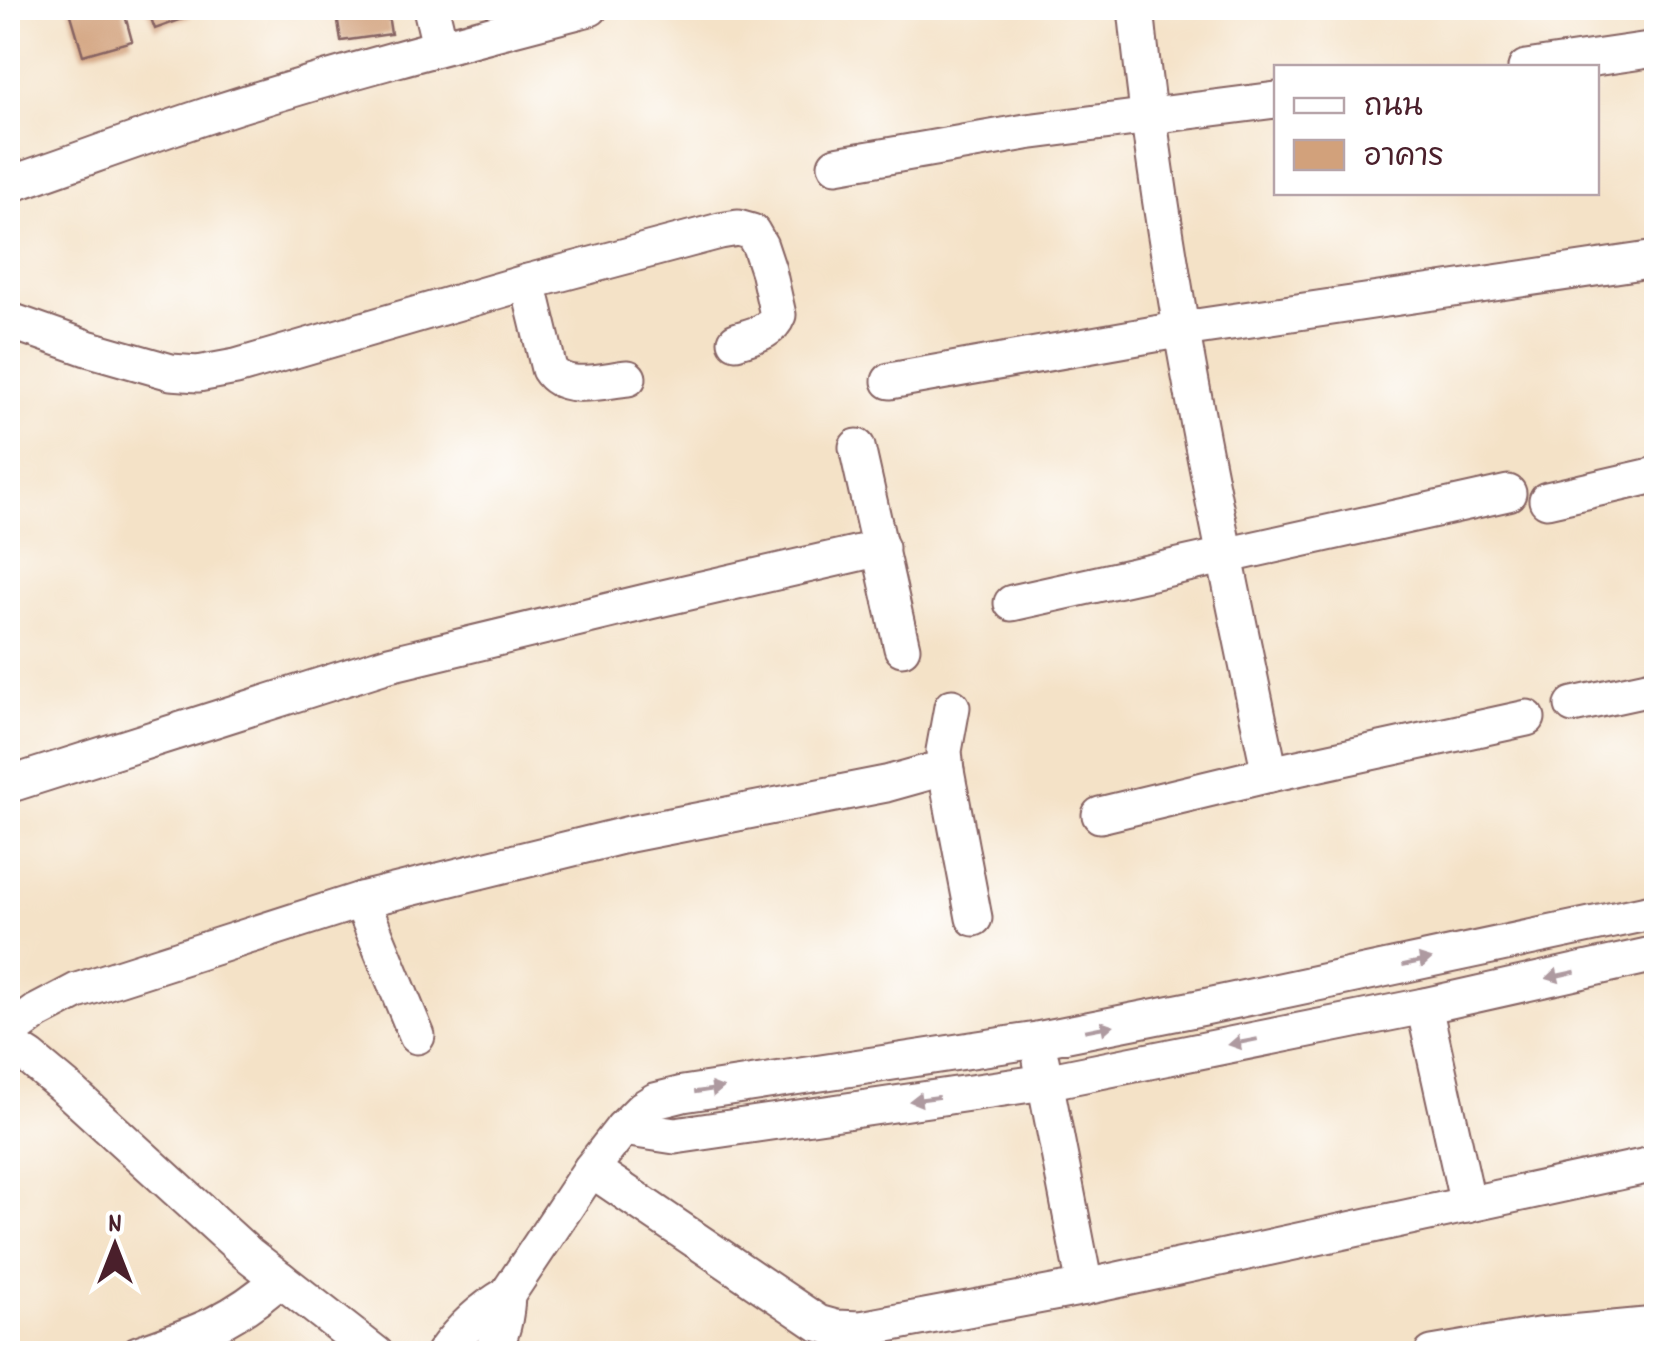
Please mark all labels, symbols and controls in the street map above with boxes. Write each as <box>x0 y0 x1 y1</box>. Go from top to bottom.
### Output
legend <box>1274 65 1599 195</box>
text: ถนน <box>1364 88 1423 131</box>
text: อาคาร <box>1364 138 1444 181</box>
one-way arrow <box>1402 953 1433 969</box>
one-way arrow <box>1545 968 1576 983</box>
one-way arrow <box>1084 1019 1115 1035</box>
one-way arrow <box>1227 1034 1258 1050</box>
one-way arrow <box>694 1082 725 1098</box>
one-way arrow <box>907 1092 939 1108</box>
north arrow <box>65 1196 165 1296</box>
text: N <box>108 1206 122 1246</box>

